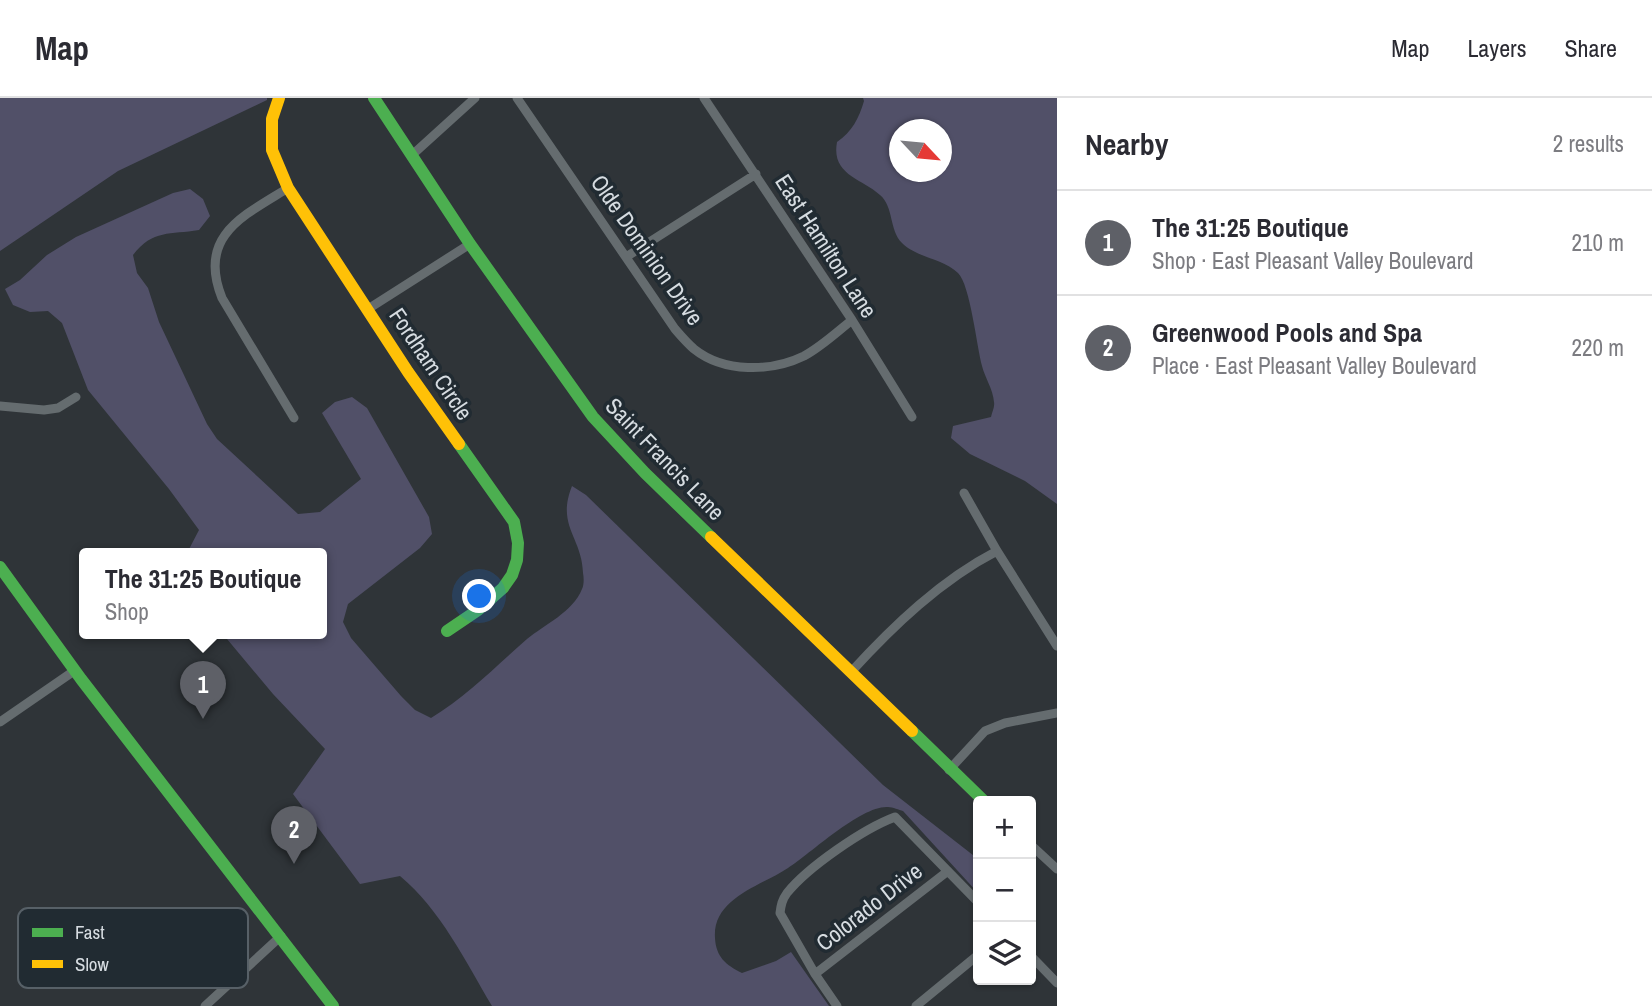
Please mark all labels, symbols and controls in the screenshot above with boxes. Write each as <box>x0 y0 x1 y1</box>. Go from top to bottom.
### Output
text: Map <box>35 26 89 70</box>
text: Map <box>1391 32 1429 64</box>
text: Layers <box>1467 32 1526 64</box>
text: Share <box>1564 32 1617 64</box>
north arrow <box>889 119 952 182</box>
text: Nearby <box>1085 124 1168 164</box>
text: 2 results <box>1553 128 1624 159</box>
street label: Olde Dominion Drive <box>584 168 711 331</box>
street label: East Hamilton Lane <box>768 168 885 324</box>
text: The 31:25 Boutique <box>1152 210 1349 245</box>
text: 1 <box>1103 227 1113 258</box>
text: 210 m <box>1572 227 1624 258</box>
text: Shop · East Pleasant Valley Boulevard <box>1152 245 1474 276</box>
street label: Fordham Circle <box>382 302 480 426</box>
text: Greenwood Pools and Spa <box>1152 315 1422 350</box>
text: 2 <box>1103 332 1113 363</box>
text: 220 m <box>1572 332 1624 363</box>
text: Place · East Pleasant Valley Boulevard <box>1152 350 1477 381</box>
street label: Saint Francis Lane <box>599 391 732 527</box>
popup <box>79 548 327 639</box>
text: The 31:25 Boutique <box>105 561 301 596</box>
your location <box>462 579 496 613</box>
text: Shop <box>105 596 149 627</box>
pin: 1 <box>180 661 226 719</box>
map controls <box>973 796 1036 985</box>
button: + <box>973 796 1036 859</box>
pin: 2 <box>271 806 317 864</box>
street label: Colorado Drive <box>809 855 928 958</box>
button: − <box>973 859 1036 922</box>
legend <box>18 908 248 988</box>
text: Fast <box>75 919 105 945</box>
button: layers <box>973 922 1036 985</box>
text: Slow <box>75 951 110 977</box>

